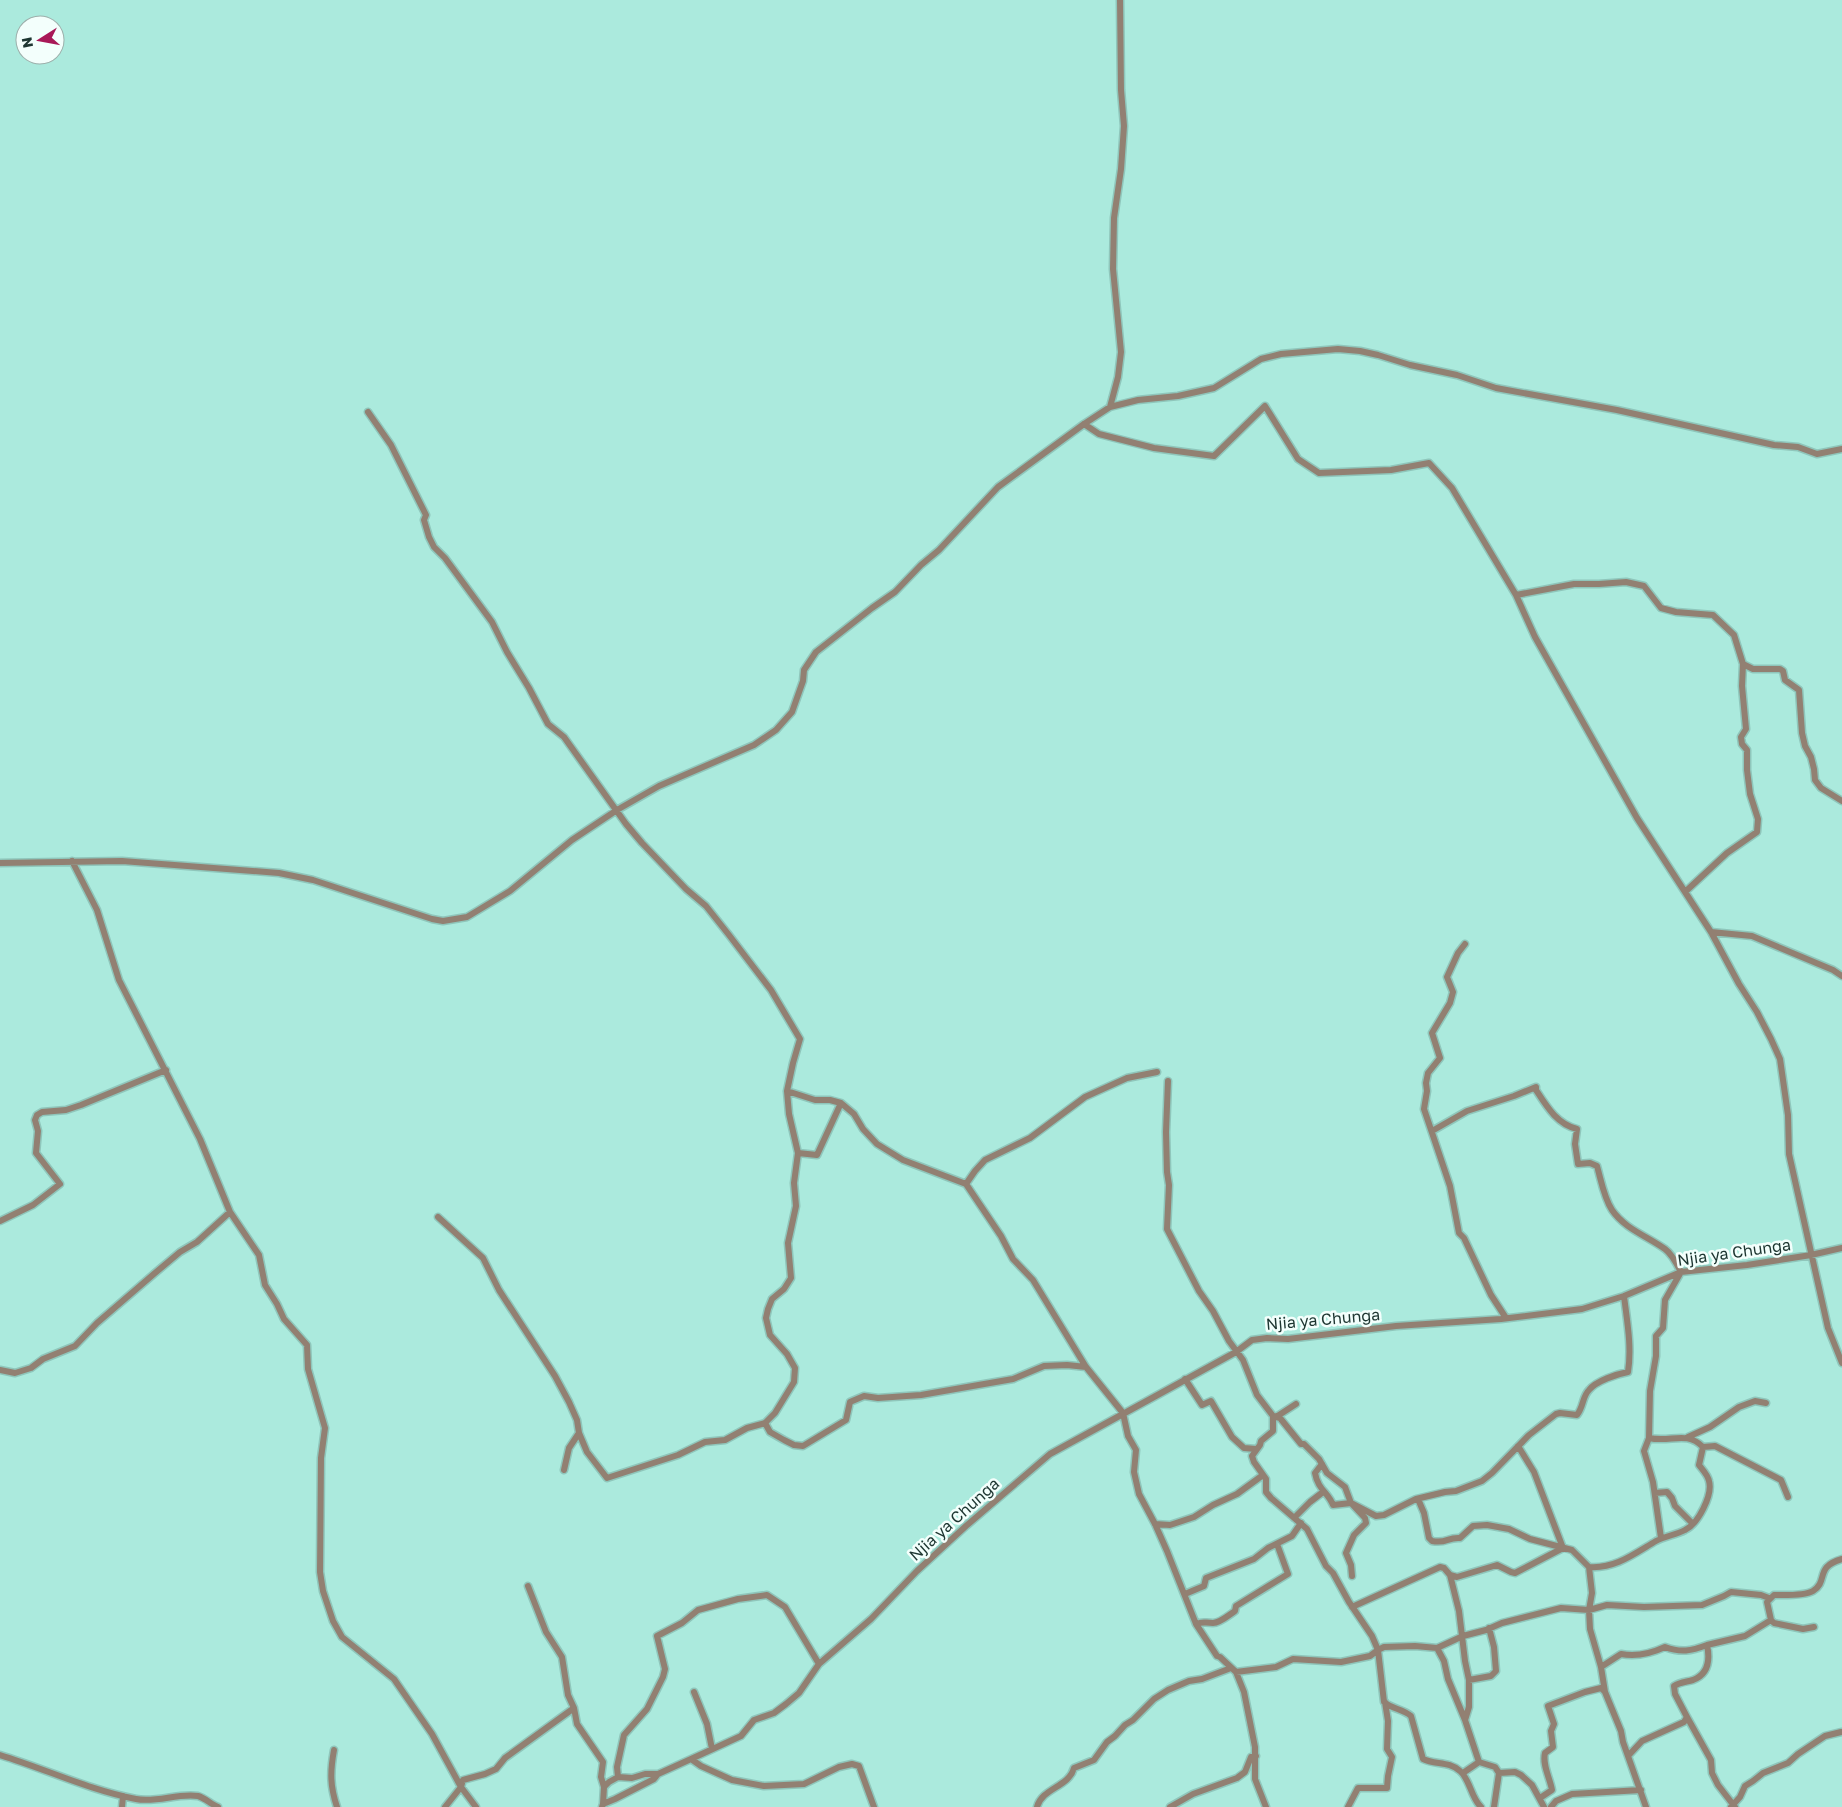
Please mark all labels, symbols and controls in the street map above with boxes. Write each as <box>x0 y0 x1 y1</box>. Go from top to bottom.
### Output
north arrow <box>15 15 65 65</box>
text: N <box>17 36 36 49</box>
street label: Njia ya Chunga <box>1676 1234 1792 1270</box>
street label: Njia ya Chunga <box>1265 1304 1381 1334</box>
street label: Njia ya Chunga <box>905 1473 1003 1565</box>

